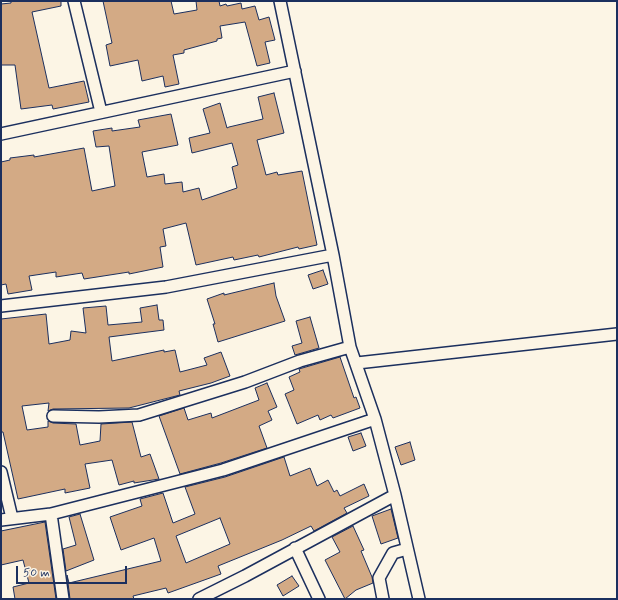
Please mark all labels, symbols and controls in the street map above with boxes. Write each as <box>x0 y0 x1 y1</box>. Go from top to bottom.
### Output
scale bar <box>18 558 129 584</box>
text: 50 m <box>23 565 50 581</box>

